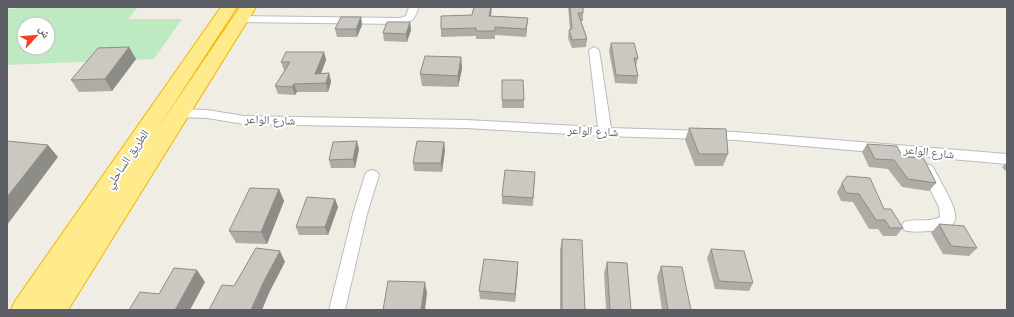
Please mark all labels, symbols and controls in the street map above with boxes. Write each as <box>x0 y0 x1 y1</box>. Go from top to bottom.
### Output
north arrow <box>16 16 56 56</box>
text: ش <box>35 23 54 41</box>
street label: شارع الواعر <box>243 111 296 129</box>
street label: شارع الواعر <box>566 122 619 140</box>
street label: الطريق الساحلي <box>101 126 154 193</box>
street label: شارع الواعر <box>902 141 955 163</box>

